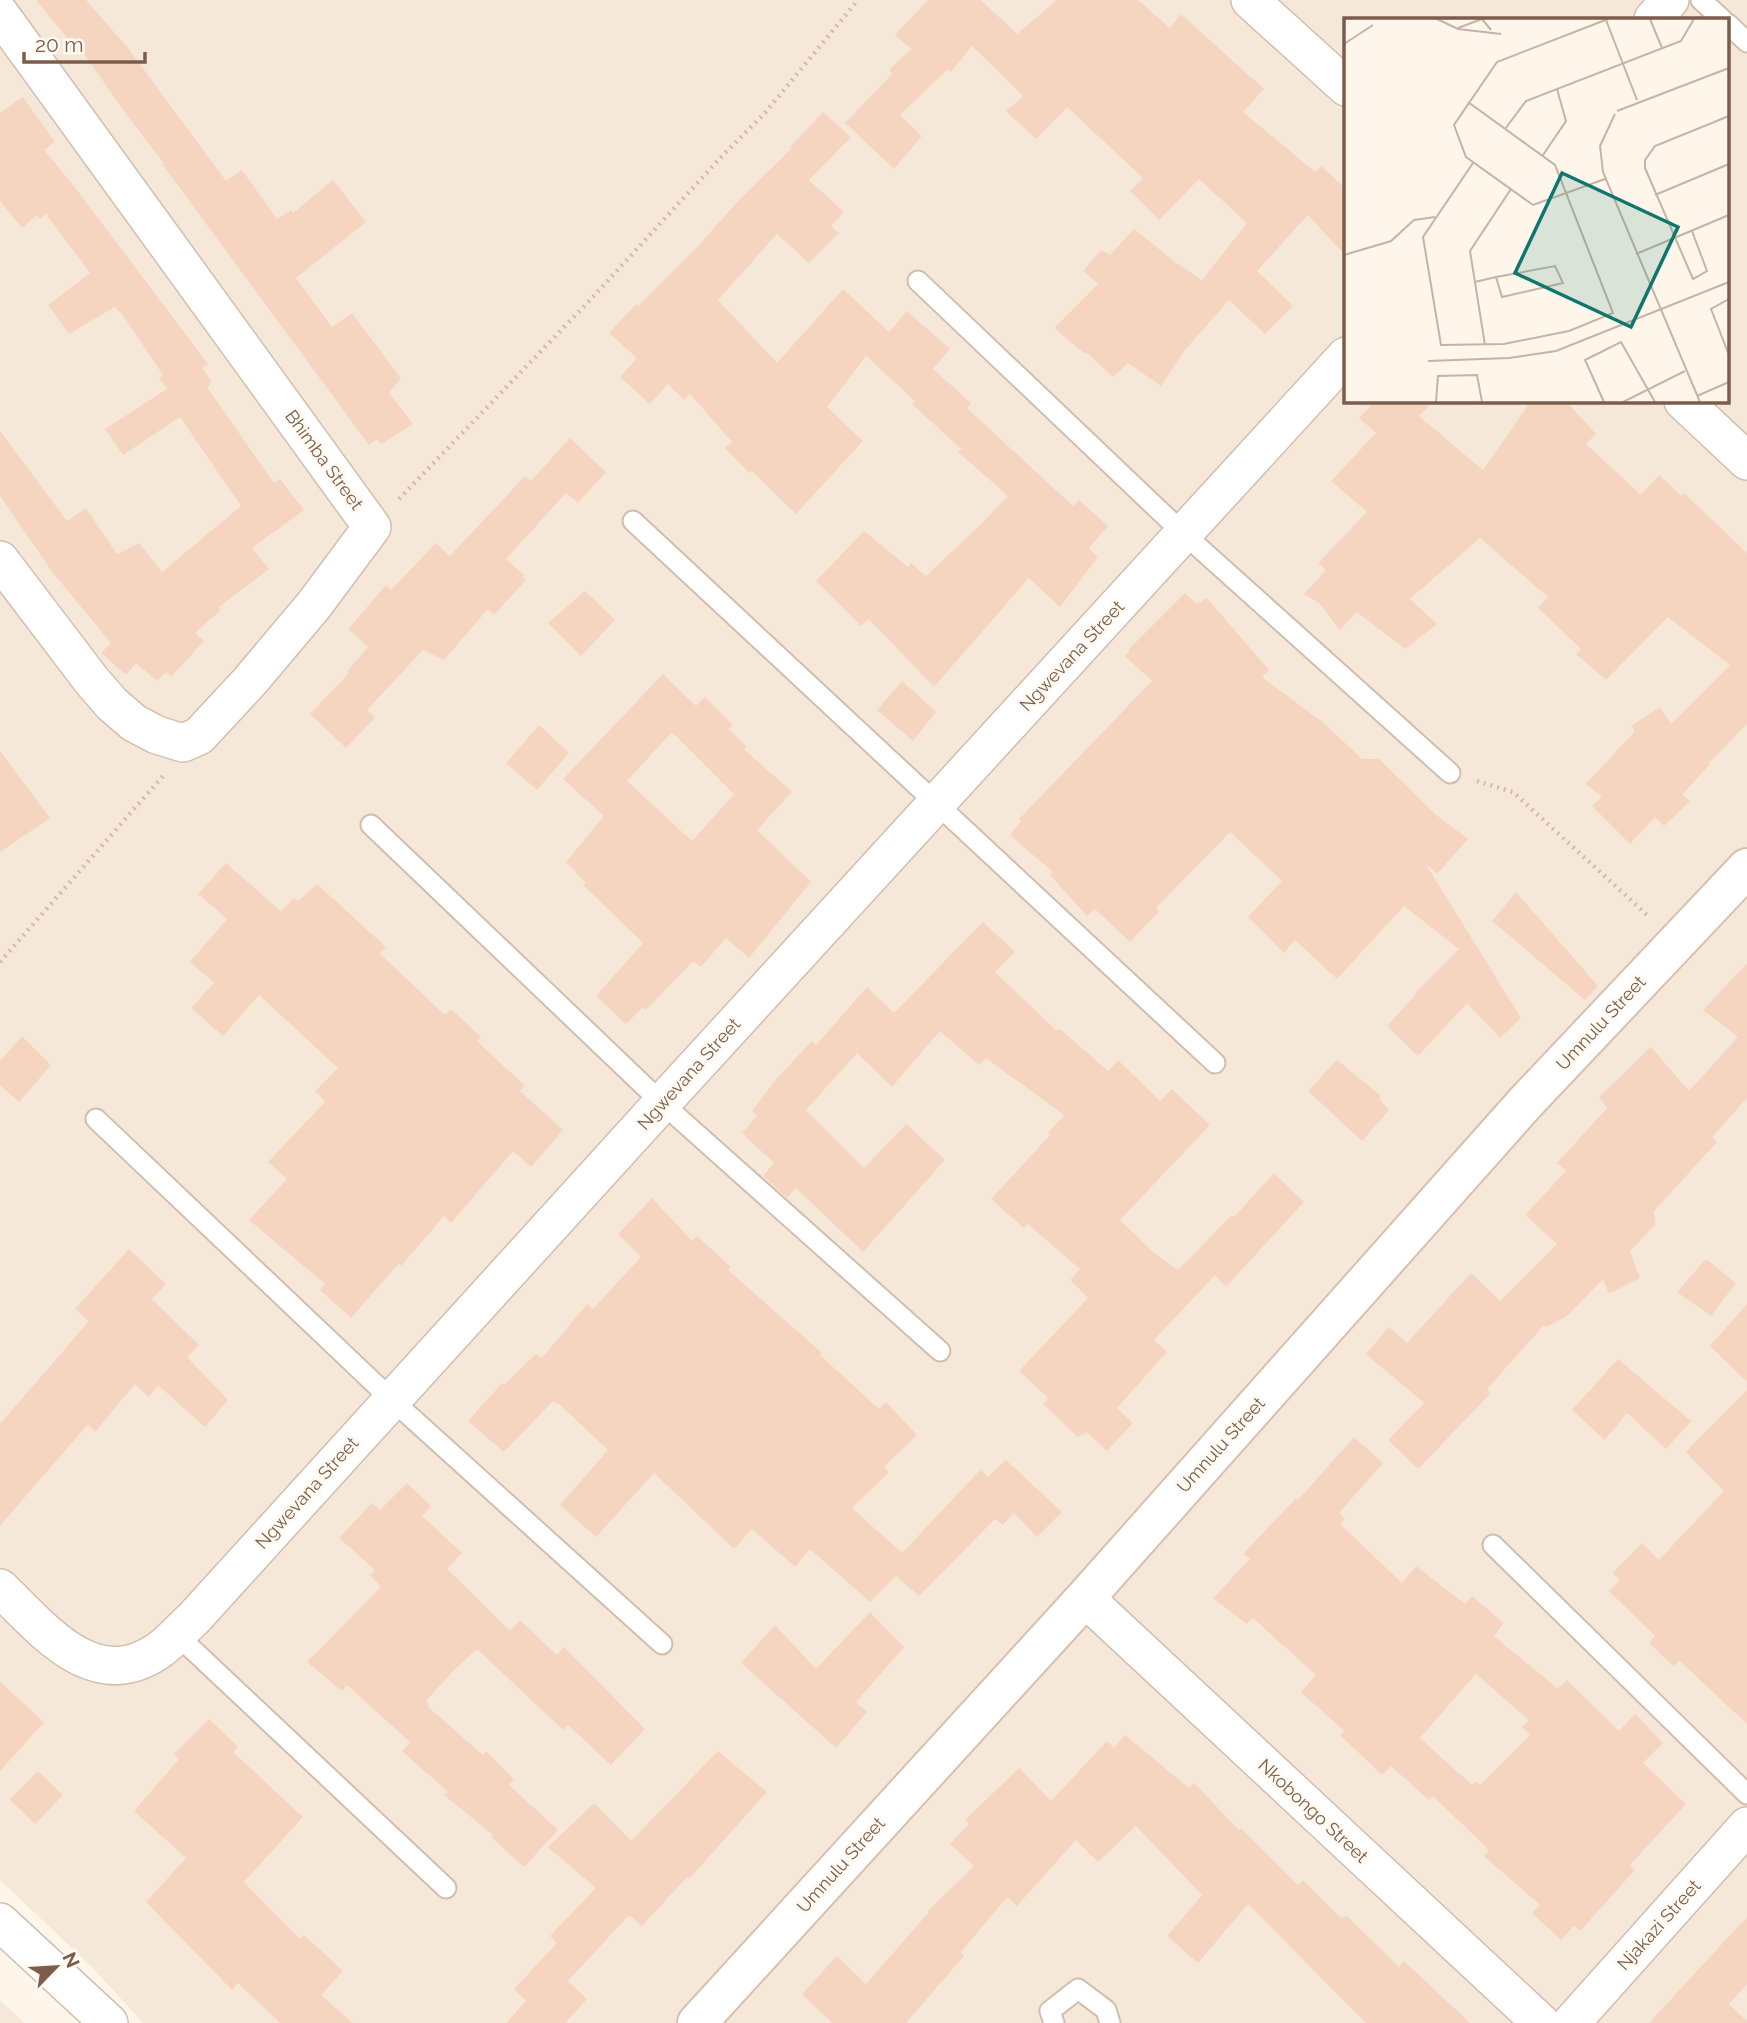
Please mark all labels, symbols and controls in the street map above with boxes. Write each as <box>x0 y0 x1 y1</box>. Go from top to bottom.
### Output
inset map <box>1344 18 1730 402</box>
scale bar <box>24 21 145 65</box>
text: 20 m <box>35 32 83 57</box>
street label: Bhimba Street <box>281 406 368 514</box>
street label: Ngwevana Street <box>1015 596 1128 715</box>
street label: Umnulu Street <box>1552 971 1650 1074</box>
street label: Ngwevana Street <box>633 1013 744 1134</box>
street label: Umnulu Street <box>1172 1393 1269 1497</box>
street label: Ngwevana Street <box>251 1432 362 1553</box>
street label: Nkobongo Street <box>1254 1754 1373 1867</box>
street label: Umnulu Street <box>792 1813 889 1917</box>
street label: Njakazi Street <box>1613 1875 1705 1974</box>
north arrow <box>21 1932 91 2002</box>
text: N <box>58 1949 84 1971</box>

